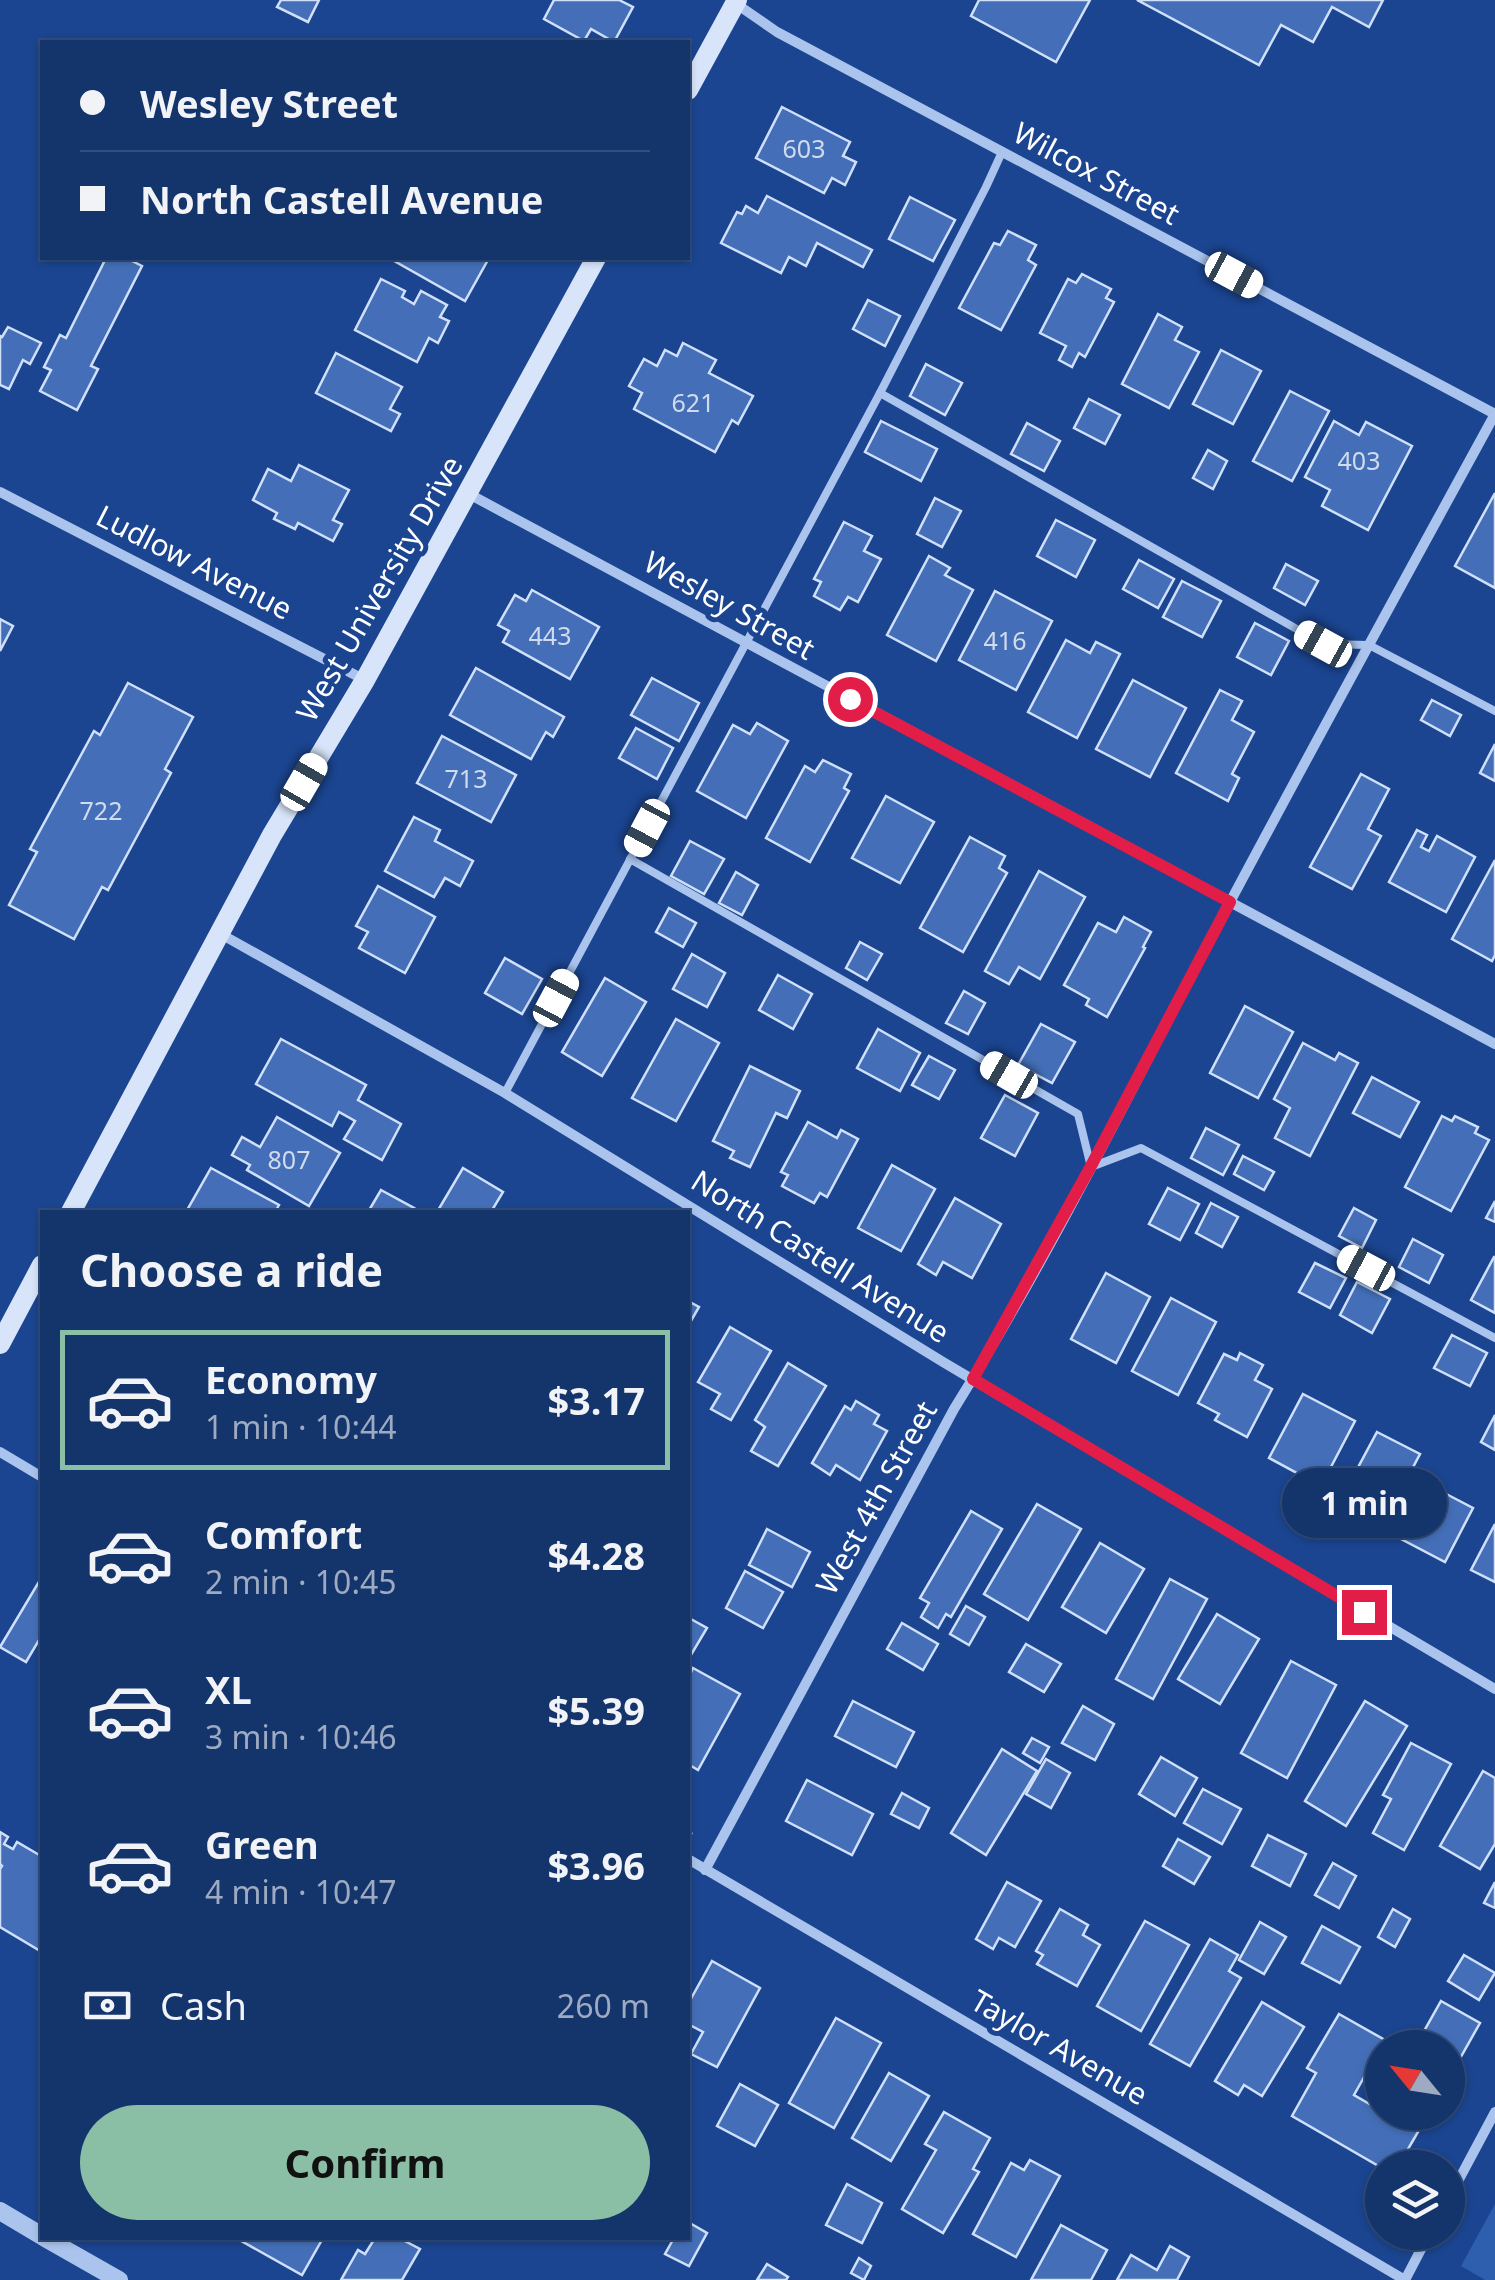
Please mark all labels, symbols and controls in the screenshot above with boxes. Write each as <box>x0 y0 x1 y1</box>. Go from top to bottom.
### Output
text: Wesley Street <box>140 77 398 129</box>
street label: Wilcox Street <box>1006 112 1187 234</box>
house number: 603 <box>783 131 825 165</box>
text: North Castell Avenue <box>140 173 543 225</box>
car <box>1200 248 1268 302</box>
house number: 621 <box>672 385 714 419</box>
house number: 403 <box>1338 443 1380 477</box>
street label: West University Drive <box>286 448 472 728</box>
street label: Ludlow Avenue <box>90 495 300 629</box>
street label: Wesley Street <box>637 541 823 669</box>
car <box>1289 616 1357 672</box>
house number: 443 <box>529 618 571 652</box>
house number: 416 <box>984 623 1026 657</box>
route start <box>828 677 873 722</box>
car <box>276 749 332 815</box>
house number: 713 <box>445 761 487 795</box>
house number: 722 <box>80 793 122 827</box>
car <box>620 794 674 862</box>
car <box>529 964 583 1032</box>
car <box>976 1047 1042 1103</box>
house number: 807 <box>268 1142 310 1176</box>
street label: North Castell Avenue <box>684 1160 958 1352</box>
text: Choose a ride <box>80 1239 383 1300</box>
car <box>1332 1241 1400 1295</box>
text: Economy <box>205 1353 377 1405</box>
icon: car <box>85 1355 175 1445</box>
text: $3.17 <box>547 1374 645 1426</box>
street label: West 4th Street <box>806 1393 946 1601</box>
text: 1 min · 10:44 <box>205 1405 397 1448</box>
callout: 1 min <box>1282 1467 1446 1537</box>
text: 1 min <box>1320 1481 1409 1524</box>
text: Comfort <box>205 1508 362 1560</box>
icon: car <box>85 1510 175 1600</box>
text: $4.28 <box>547 1529 645 1581</box>
text: 2 min · 10:45 <box>205 1560 397 1603</box>
route end <box>1342 1590 1387 1635</box>
text: XL <box>205 1663 252 1715</box>
icon: car <box>85 1665 175 1755</box>
text: $5.39 <box>547 1684 645 1736</box>
text: 3 min · 10:46 <box>205 1715 397 1758</box>
text: Green <box>205 1818 319 1870</box>
icon: car <box>85 1820 175 1910</box>
text: $3.96 <box>547 1839 645 1891</box>
text: 4 min · 10:47 <box>205 1870 397 1913</box>
icon: cash <box>80 1978 135 2033</box>
text: Cash <box>160 1979 247 2031</box>
street label: Taylor Avenue <box>964 1979 1156 2114</box>
text: 260 m <box>557 1984 650 2027</box>
north arrow <box>1365 2030 1465 2130</box>
map controls <box>1365 2030 1465 2250</box>
button: Confirm <box>80 2105 650 2220</box>
button: layers <box>1365 2150 1465 2250</box>

